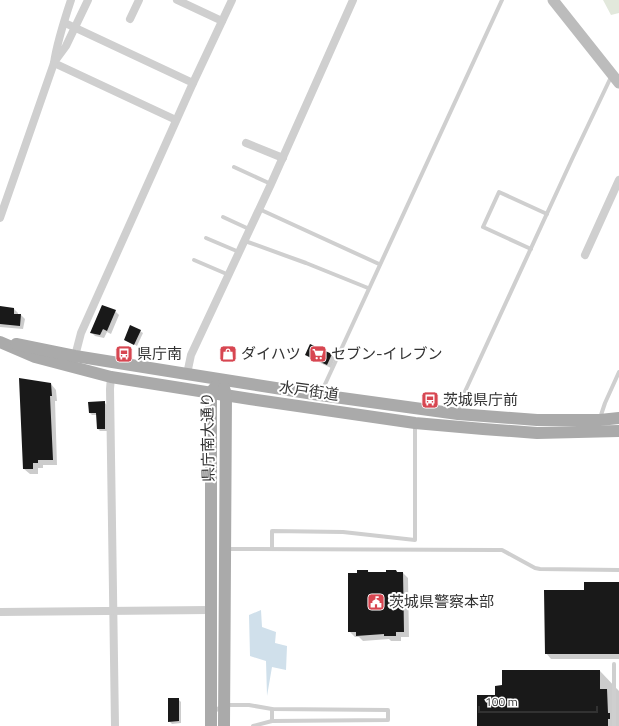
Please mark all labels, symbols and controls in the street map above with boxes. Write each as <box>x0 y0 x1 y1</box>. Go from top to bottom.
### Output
place label: 県庁南 <box>137 342 182 365</box>
place label: ダイハツ <box>241 342 301 365</box>
place label: セブン-イレブン <box>331 342 443 365</box>
bus stop icon: 県庁南 <box>114 344 134 364</box>
shop icon: ダイハツ <box>218 344 238 364</box>
supermarket icon: セブン-イレブン <box>308 344 328 364</box>
street label: 水戸街道 <box>278 375 340 406</box>
place label: 茨城県庁前 <box>443 388 518 411</box>
bus stop icon: 茨城県庁前 <box>420 390 440 410</box>
street label: 県庁南大通り <box>195 392 220 482</box>
place label: 茨城県警察本部 <box>389 590 494 613</box>
public building icon: 茨城県警察本部 <box>366 592 386 612</box>
scale bar <box>479 688 597 714</box>
text: 100 m <box>485 692 518 711</box>

